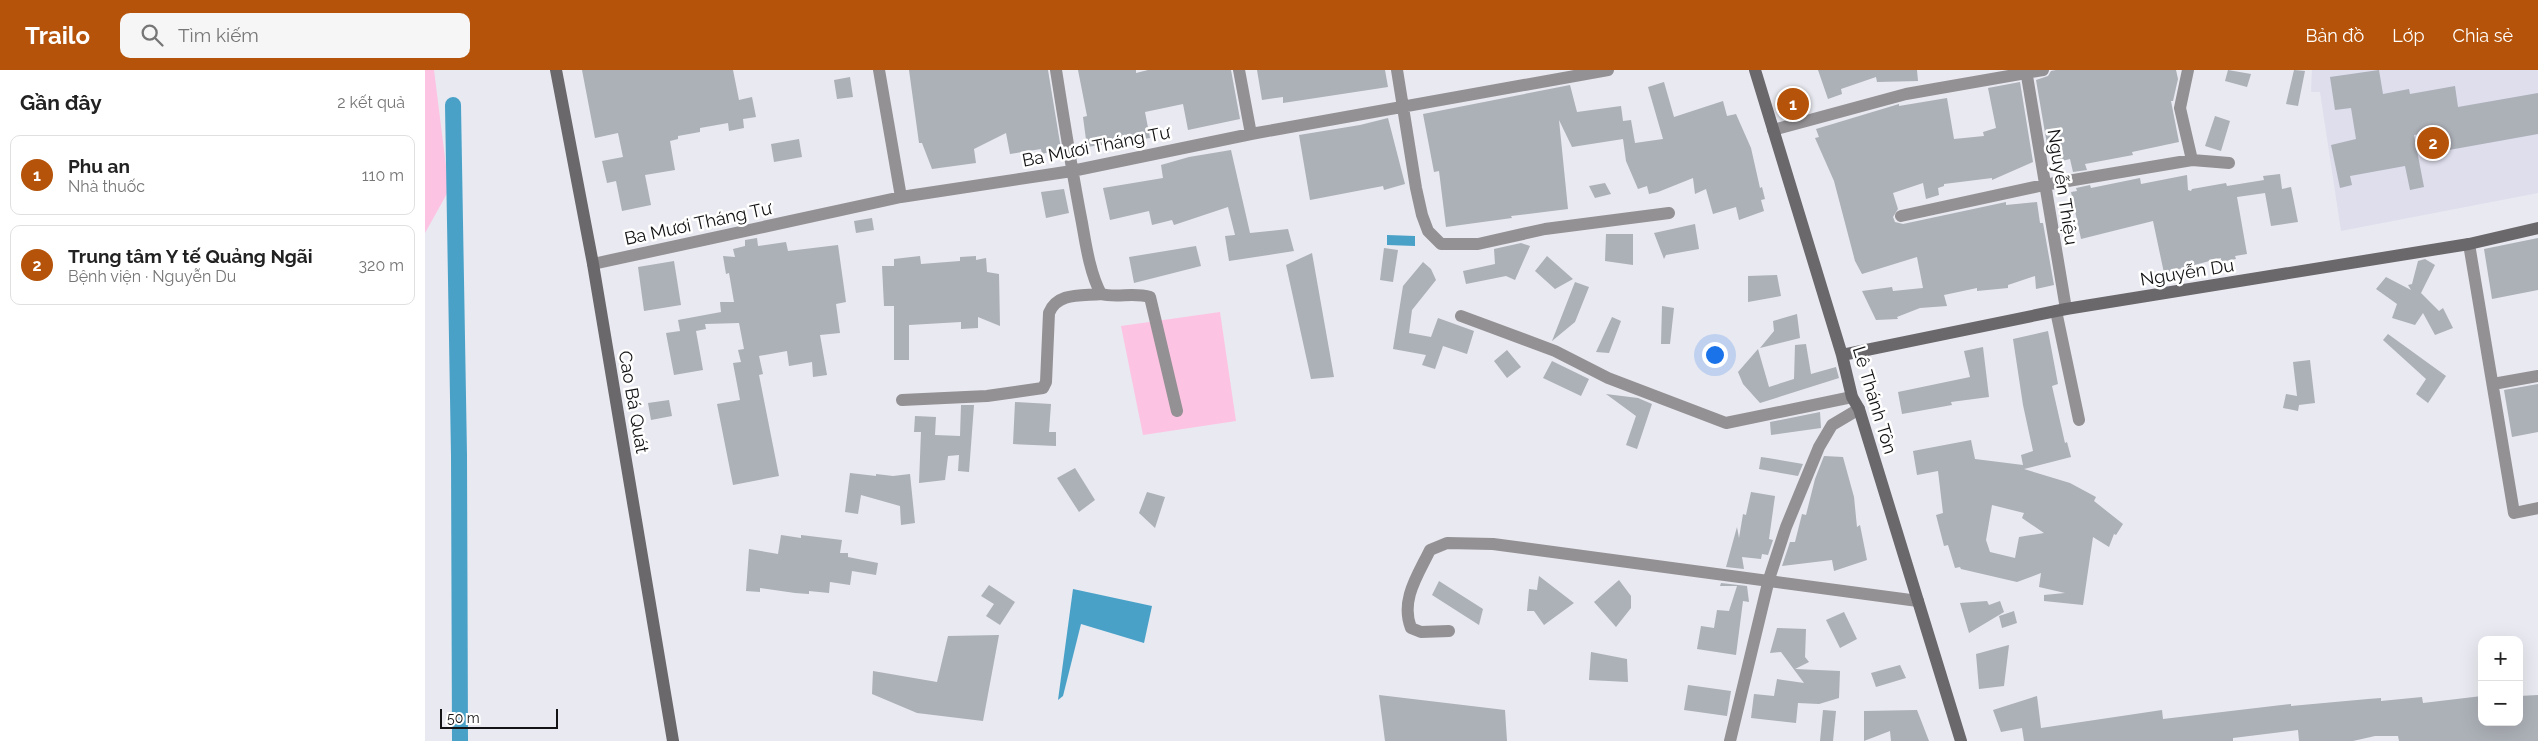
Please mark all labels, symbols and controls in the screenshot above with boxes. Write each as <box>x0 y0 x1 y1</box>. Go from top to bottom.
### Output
search box <box>120 13 470 58</box>
text: Trailo <box>25 21 90 50</box>
icon: search <box>138 21 166 49</box>
text: Tìm kiếm <box>178 24 259 46</box>
text: Bản đồ <box>2305 25 2364 46</box>
text: Lớp <box>2392 25 2425 46</box>
text: Chia sẻ <box>2453 25 2513 46</box>
pin: 1 <box>1777 85 1809 123</box>
text: Gần đây <box>20 90 102 115</box>
text: 2 kết quả <box>337 93 405 112</box>
street label: Ba Mươi Tháng Tư <box>1020 121 1173 171</box>
pin: 2 <box>2417 124 2449 162</box>
street label: Nguyễn Thiệu <box>2043 128 2083 246</box>
text: Phu an <box>68 155 130 177</box>
text: 1 <box>33 166 41 185</box>
text: 110 m <box>362 166 404 185</box>
text: Nhà thuốc <box>68 177 145 196</box>
street label: Ba Mươi Tháng Tư <box>622 197 775 249</box>
text: Trung tâm Y tế Quảng Ngãi <box>68 245 313 267</box>
street label: Nguyễn Du <box>2139 254 2235 290</box>
text: 2 <box>32 256 42 275</box>
text: 320 m <box>359 256 404 275</box>
text: Bệnh viện · Nguyễn Du <box>68 267 236 286</box>
your location <box>1702 342 1728 368</box>
street label: Lê Thánh Tôn <box>1849 344 1901 456</box>
street label: Cao Bá Quát <box>615 349 653 455</box>
map controls <box>2478 636 2523 726</box>
button: + <box>2478 636 2523 681</box>
button: − <box>2478 681 2523 726</box>
scale bar <box>440 706 557 729</box>
text: 50 m <box>447 710 480 726</box>

